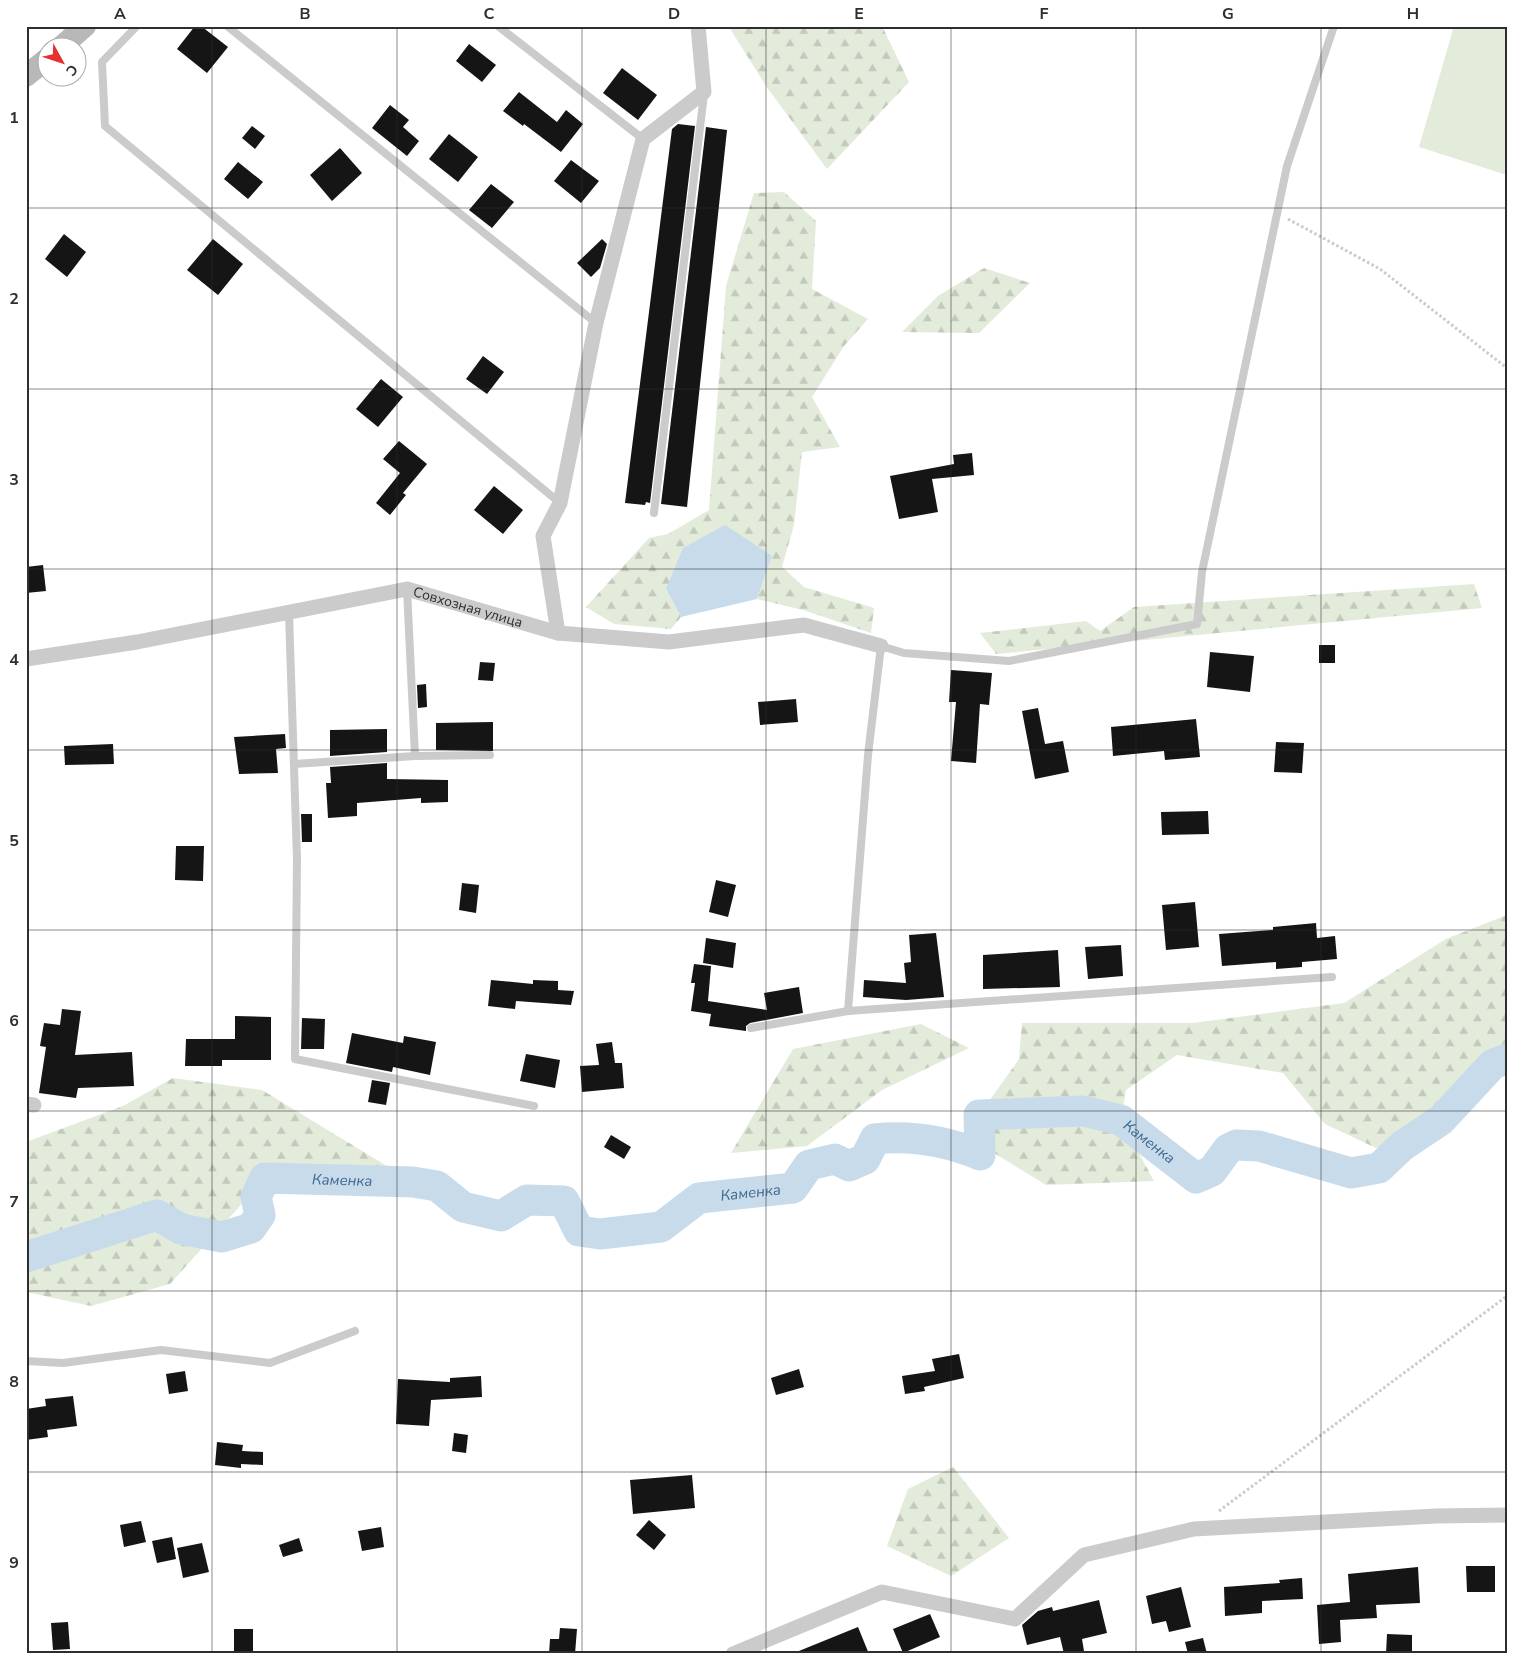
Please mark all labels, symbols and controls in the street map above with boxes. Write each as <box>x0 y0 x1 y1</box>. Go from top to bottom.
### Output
text: A <box>114 3 126 25</box>
text: B <box>299 3 311 25</box>
text: C <box>484 3 495 25</box>
text: D <box>668 3 680 25</box>
text: E <box>854 3 864 25</box>
text: F <box>1040 3 1049 25</box>
text: G <box>1222 3 1234 25</box>
text: H <box>1407 3 1419 25</box>
north arrow <box>38 38 88 88</box>
text: С <box>61 60 82 80</box>
text: 1 <box>9 107 19 129</box>
text: 2 <box>9 288 19 310</box>
text: 3 <box>9 469 19 491</box>
street label: Совхозная улица <box>411 582 525 632</box>
text: 4 <box>9 649 19 671</box>
text: 5 <box>9 830 19 852</box>
text: 6 <box>9 1010 19 1032</box>
water label: Каменка <box>1119 1115 1179 1168</box>
water label: Каменка <box>312 1169 373 1191</box>
water label: Каменка <box>719 1179 782 1206</box>
text: 7 <box>9 1191 19 1213</box>
text: 8 <box>9 1371 19 1393</box>
text: 9 <box>9 1552 19 1574</box>

